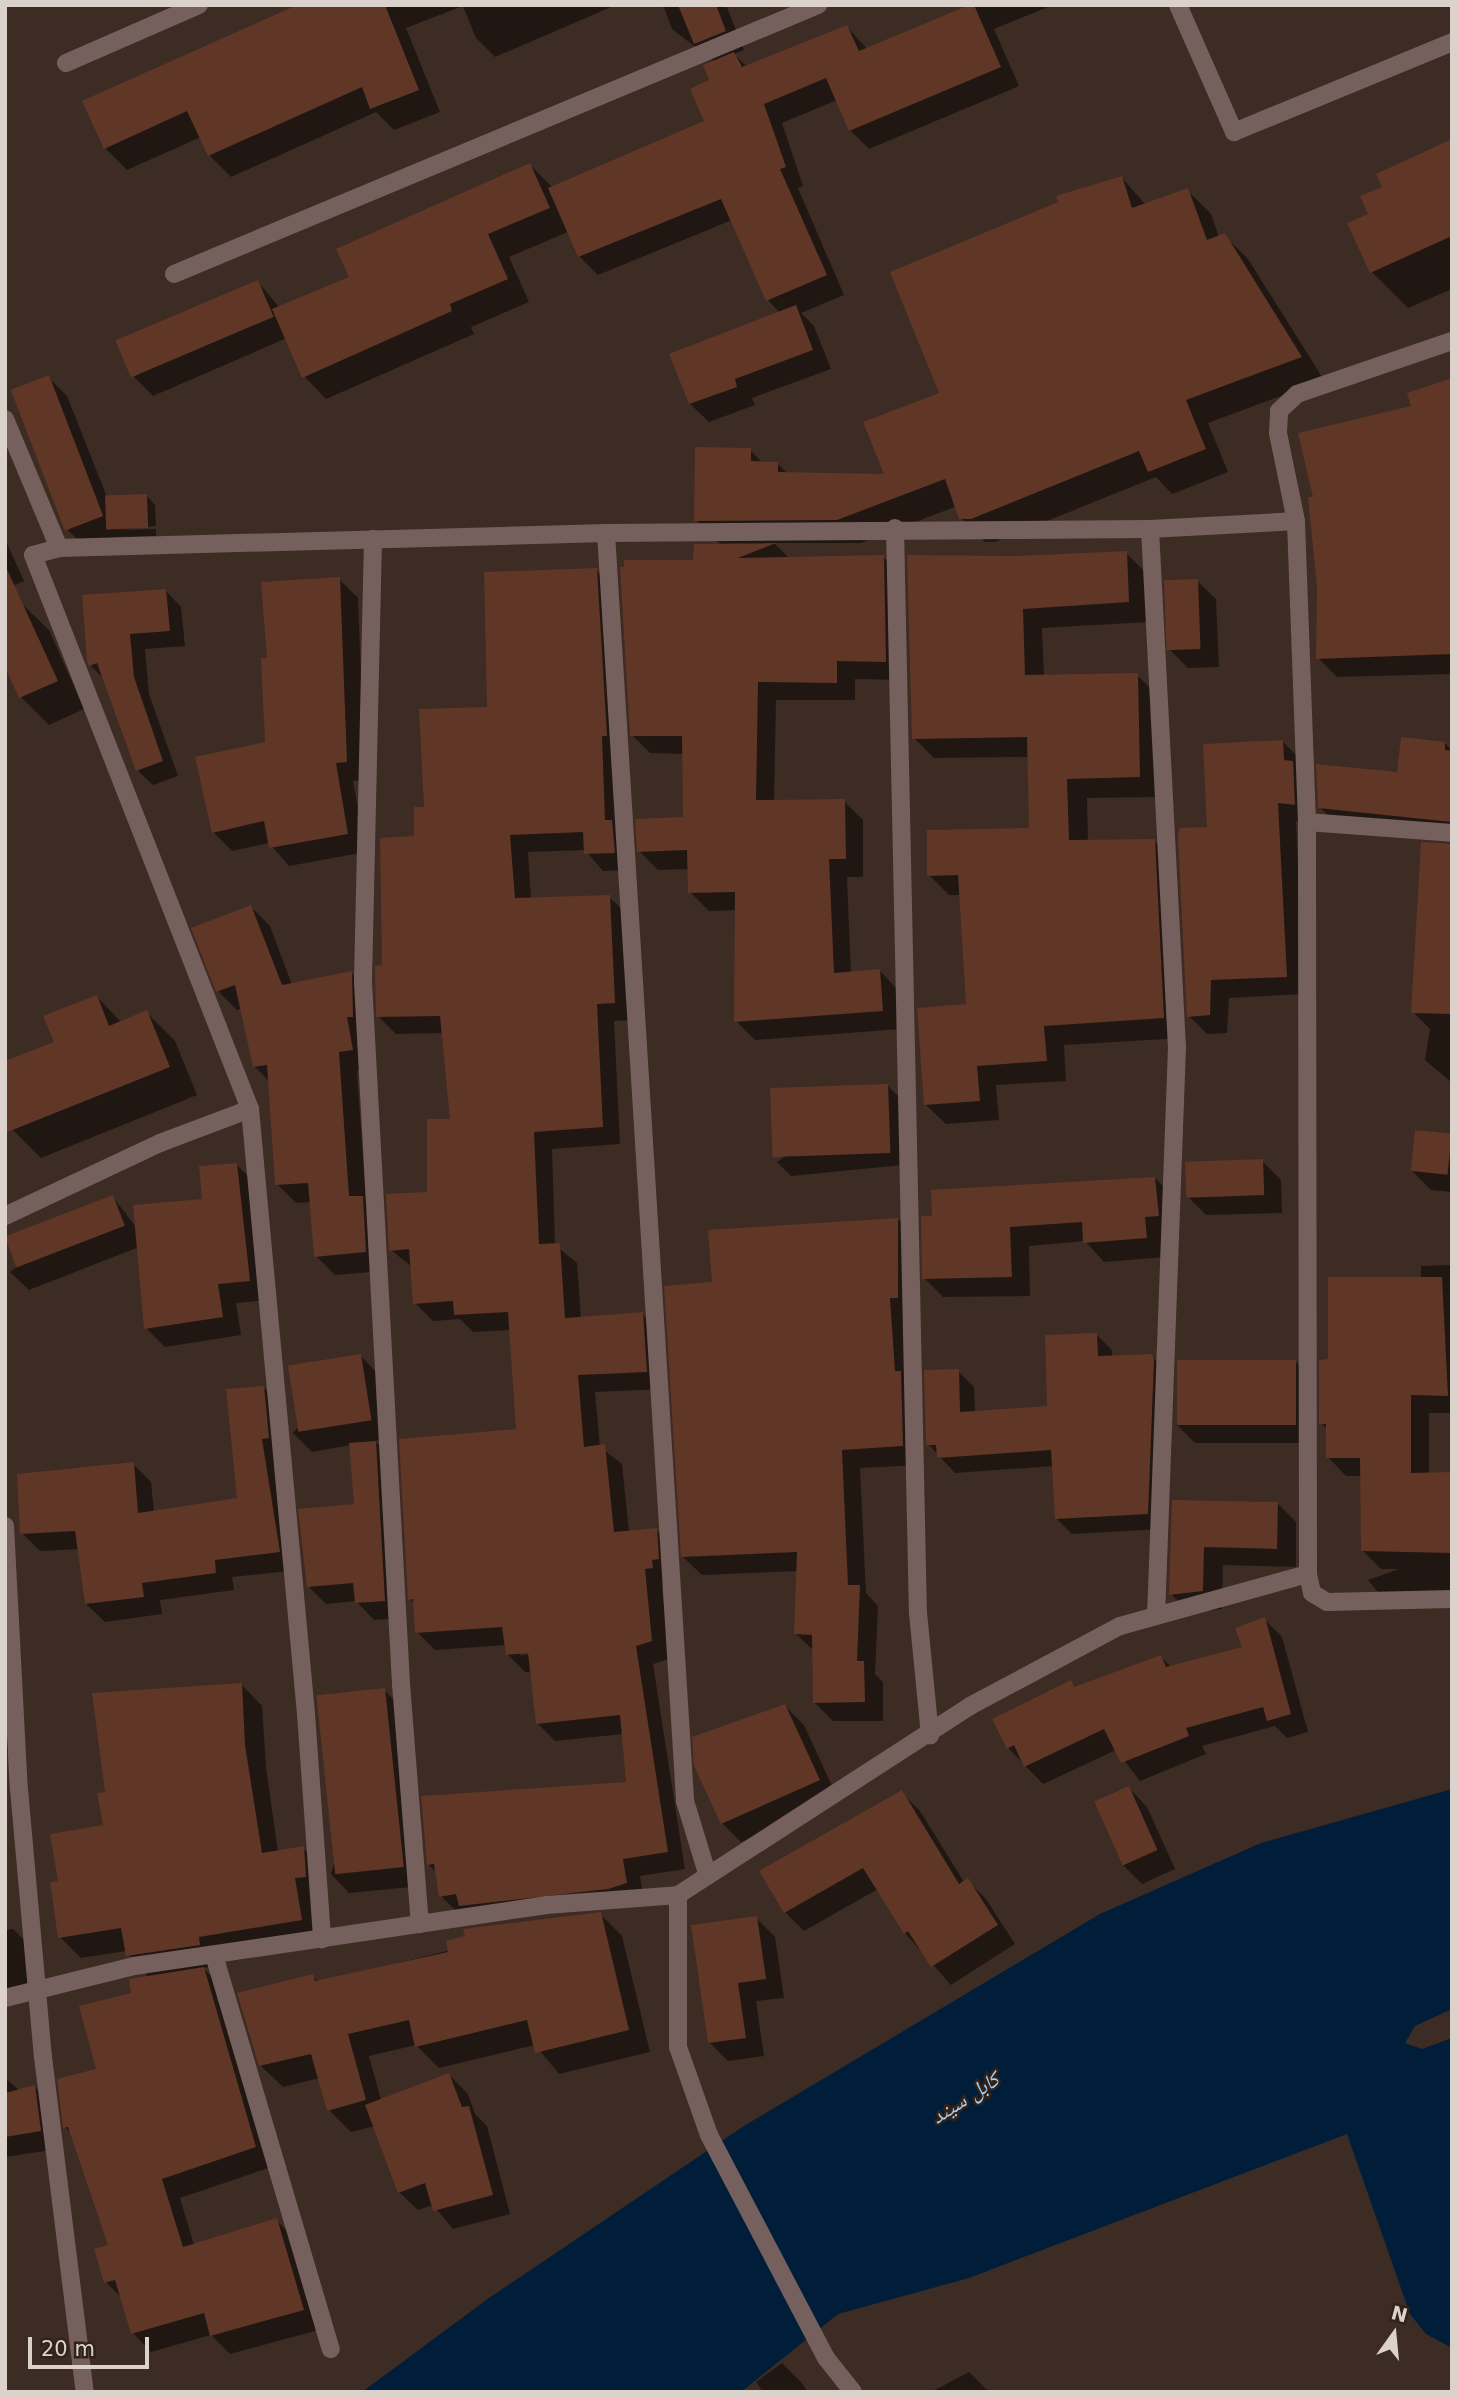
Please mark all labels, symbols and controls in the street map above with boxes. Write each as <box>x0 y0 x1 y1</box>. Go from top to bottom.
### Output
water label: کابل سيند <box>926 2067 1004 2129</box>
north arrow <box>1359 2299 1429 2369</box>
text: N <box>1389 2301 1410 2326</box>
scale bar <box>32 2324 152 2368</box>
text: 20 m <box>41 2337 95 2361</box>

